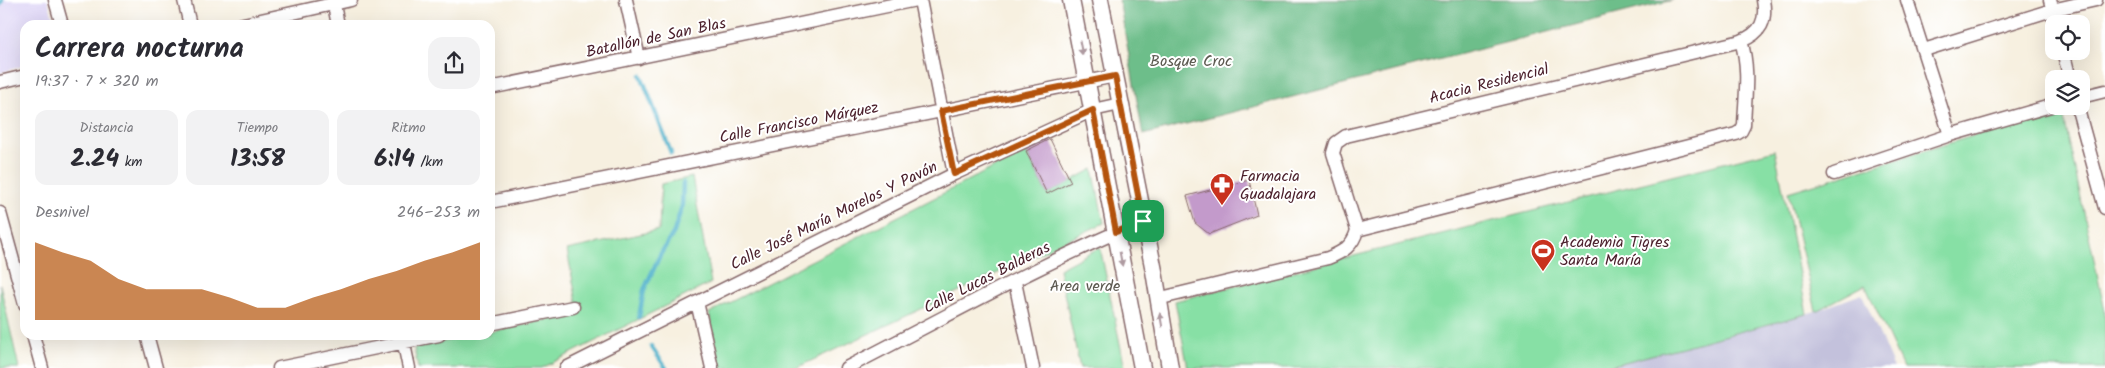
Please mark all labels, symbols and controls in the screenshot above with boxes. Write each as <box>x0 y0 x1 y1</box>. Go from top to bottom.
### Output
street label: Batallón de San Blas <box>584 11 728 65</box>
map controls <box>2045 15 2090 115</box>
button: locate <box>2045 15 2090 60</box>
text: Carrera nocturna <box>35 27 244 72</box>
button: share <box>428 37 480 89</box>
one-way arrow <box>1077 40 1085 55</box>
park label: Bosque Croc <box>1150 49 1232 74</box>
street label: Acacia Residencial <box>1427 57 1551 111</box>
text: 19:37 · 7 × 320 m <box>35 69 159 94</box>
button: layers <box>2045 70 2090 115</box>
street label: Calle Francisco Márquez <box>717 95 881 151</box>
text: Distancia <box>80 117 133 139</box>
text: Tiempo <box>237 117 278 139</box>
text: Ritmo <box>391 117 426 139</box>
text: 2.24 <box>70 139 119 179</box>
text: 13:58 <box>230 139 285 179</box>
text: 6:14 <box>374 139 415 179</box>
text: km <box>119 151 143 173</box>
text: /km <box>415 151 443 173</box>
street label: Calle José María Morelos Y Pavón <box>726 155 942 277</box>
place label: Farmacia Guadalajara <box>1240 164 1316 207</box>
pharmacy icon: Farmacia Guadalajara <box>1209 172 1235 206</box>
text: Desnivel <box>35 200 90 225</box>
text: 246–253 m <box>397 200 480 225</box>
pin <box>1122 200 1164 242</box>
icon: arrive <box>1129 207 1157 235</box>
place label: Academia Tigres Santa María <box>1560 230 1669 273</box>
street label: Calle Lucas Balderas <box>919 235 1055 321</box>
sports icon: Academia Tigres Santa María <box>1530 238 1556 272</box>
one-way arrow <box>1117 251 1125 267</box>
park label: Area verde <box>1050 274 1120 299</box>
one-way arrow <box>1156 312 1164 328</box>

